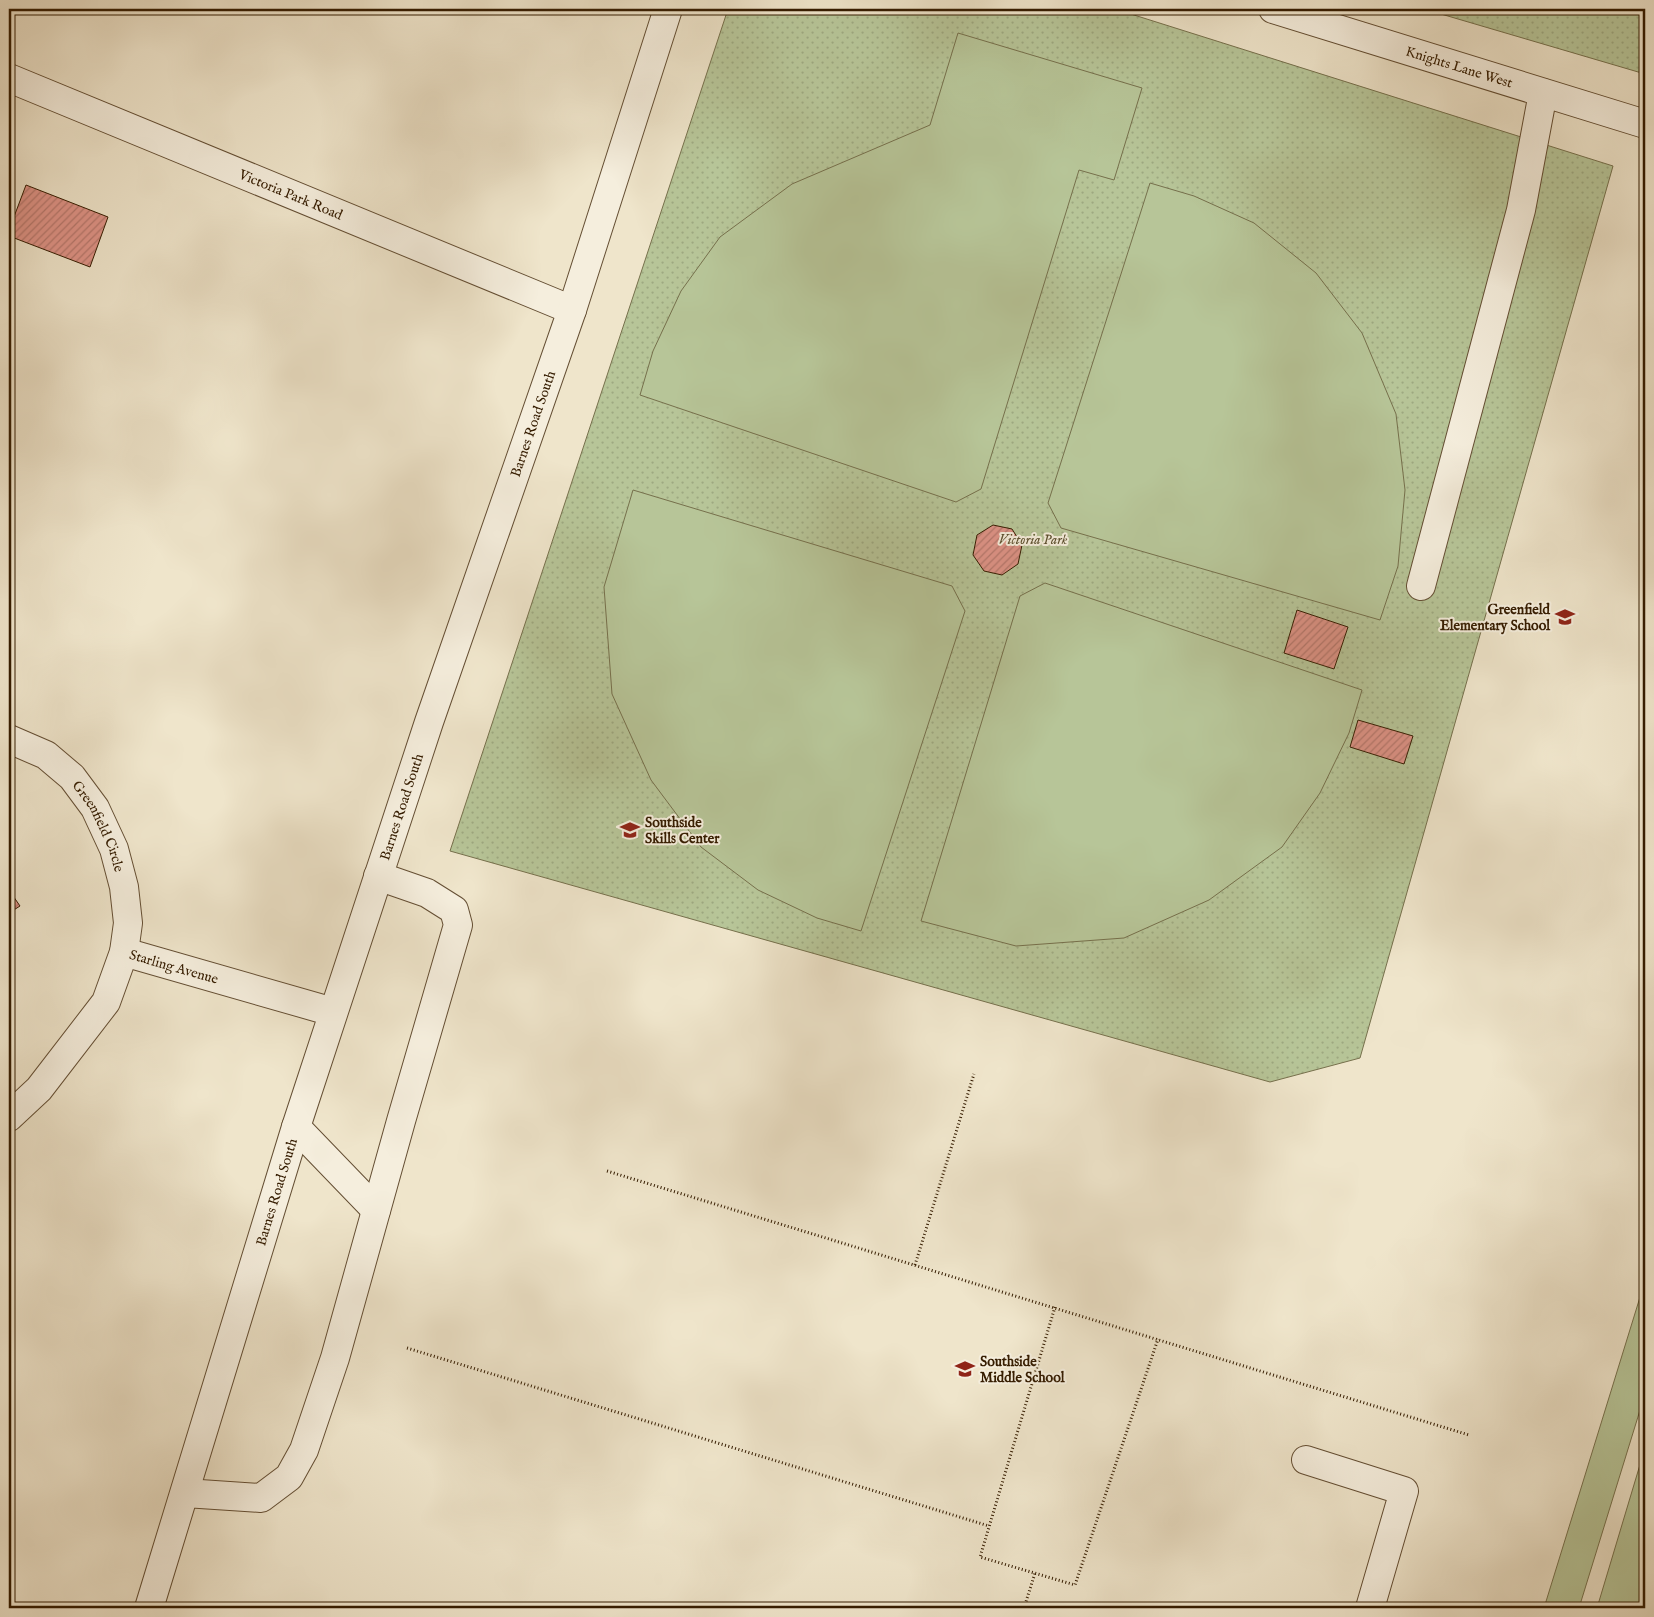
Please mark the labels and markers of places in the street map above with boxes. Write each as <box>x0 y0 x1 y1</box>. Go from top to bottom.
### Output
place label: Greenfield Elementary School <box>1440 601 1551 635</box>
school or university icon: Greenfield Elementary School <box>1554 606 1576 628</box>
place label: Southside Skills Center <box>645 814 720 848</box>
school or university icon: Southside Skills Center <box>619 819 641 841</box>
place label: Southside Middle School <box>980 1353 1066 1387</box>
school or university icon: Southside Middle School <box>954 1358 976 1380</box>

